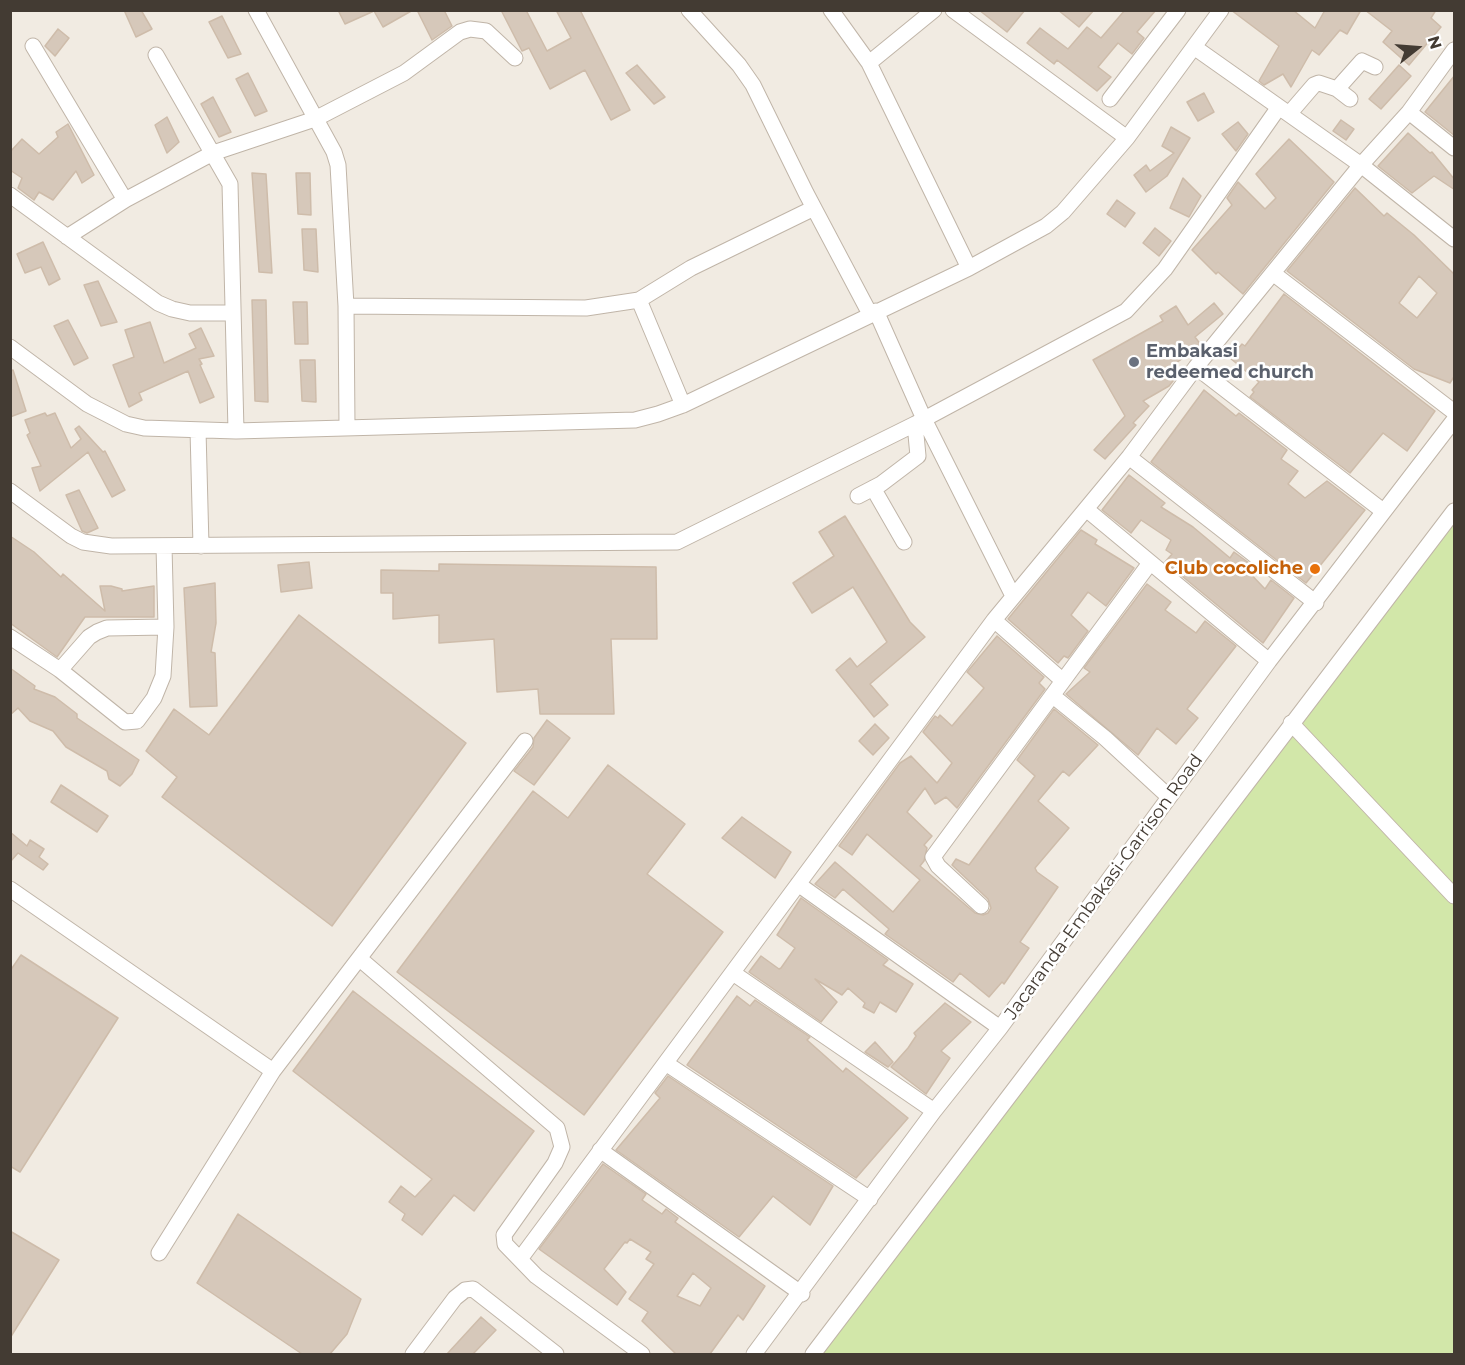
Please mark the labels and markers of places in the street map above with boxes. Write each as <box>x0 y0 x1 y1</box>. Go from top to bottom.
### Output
place label: Embakasi redeemed church <box>1146 341 1314 384</box>
marker: Embakasi redeemed church <box>1127 355 1141 369</box>
place label: Club cocoliche <box>1165 558 1303 580</box>
marker: Club cocoliche <box>1308 562 1322 576</box>

